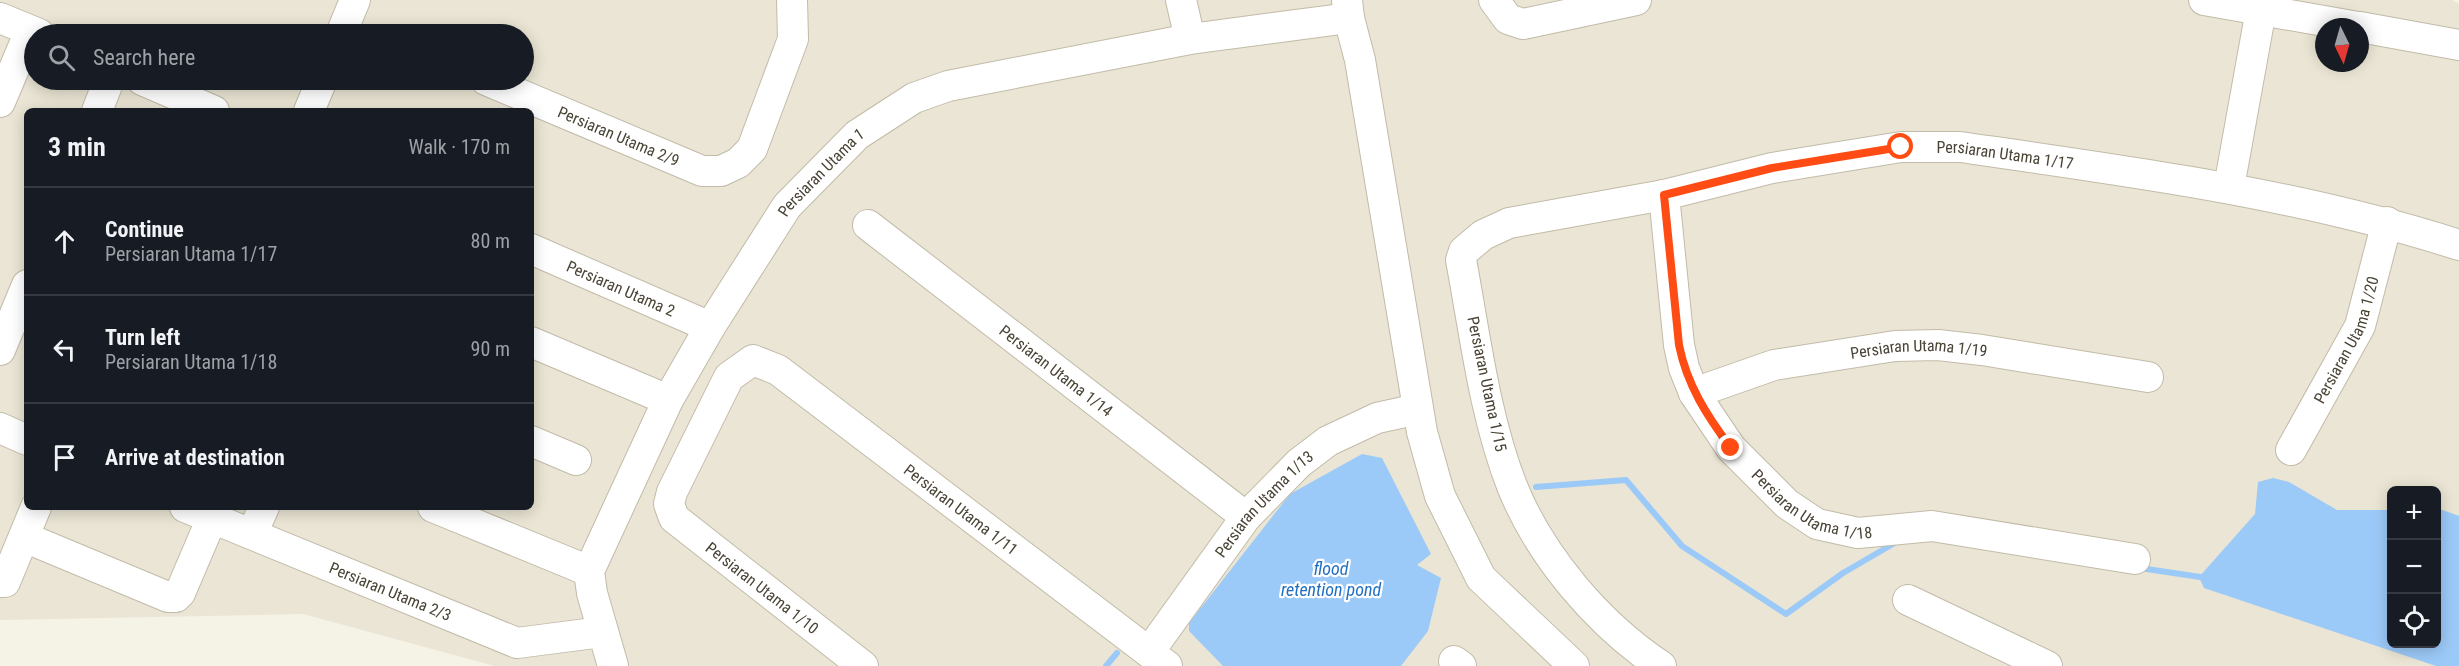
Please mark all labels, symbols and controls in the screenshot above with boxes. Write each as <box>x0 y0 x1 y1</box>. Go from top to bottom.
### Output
north arrow <box>2315 18 2369 72</box>
search box <box>24 24 534 90</box>
icon: search <box>45 41 78 74</box>
text: Search here <box>93 45 195 70</box>
street label: Persiaran Utama 2/9 <box>555 102 682 170</box>
street label: Persiaran Utama 1 <box>773 124 867 220</box>
text: 3 min <box>48 132 106 162</box>
route start <box>1887 133 1913 159</box>
text: Walk · 170 m <box>409 135 510 159</box>
street label: Persiaran Utama 1/17 <box>1937 137 2075 173</box>
text: Continue <box>105 217 184 242</box>
icon: ahead <box>48 225 81 258</box>
text: 80 m <box>471 229 510 253</box>
text: Persiaran Utama 1/17 <box>105 242 277 266</box>
street label: Persiaran Utama 2 <box>564 256 678 320</box>
street label: Persiaran Utama 1/20 <box>2309 274 2382 407</box>
street label: Persiaran Utama 1/15 <box>1463 315 1511 453</box>
street label: Persiaran Utama 1/14 <box>996 321 1117 420</box>
text: Turn left <box>105 325 180 350</box>
icon: left <box>48 333 81 366</box>
street label: Persiaran Utama 1/19 <box>1849 335 1989 362</box>
text: 90 m <box>471 337 510 361</box>
text: Persiaran Utama 1/18 <box>105 350 277 374</box>
route end <box>1717 434 1743 460</box>
icon: arrive <box>48 441 81 474</box>
text: Arrive at destination <box>105 445 285 470</box>
street label: Persiaran Utama 1/13 <box>1211 446 1317 561</box>
street label: Persiaran Utama 1/11 <box>900 460 1022 559</box>
street label: Persiaran Utama 1/18 <box>1748 465 1873 543</box>
map controls <box>2387 486 2441 648</box>
button: + <box>2387 486 2441 540</box>
street label: Persiaran Utama 1/10 <box>702 538 822 638</box>
button: − <box>2387 540 2441 594</box>
street label: Persiaran Utama 2/3 <box>327 558 454 625</box>
water label: flood retention pond <box>1281 558 1381 600</box>
button: locate <box>2387 594 2441 648</box>

